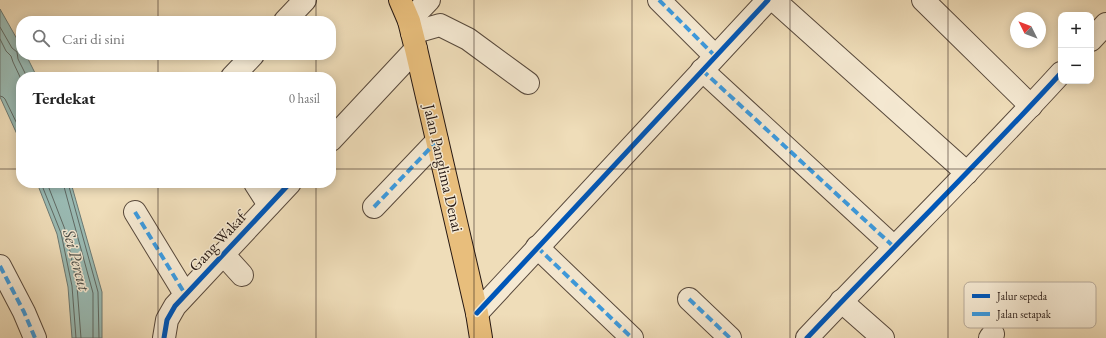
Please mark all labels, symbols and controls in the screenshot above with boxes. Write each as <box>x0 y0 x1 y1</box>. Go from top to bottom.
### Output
north arrow <box>1010 12 1046 48</box>
map controls <box>1058 12 1094 84</box>
button: + <box>1058 12 1094 48</box>
search box <box>16 16 336 60</box>
icon: search <box>30 27 52 49</box>
text: Cari di sini <box>62 29 125 48</box>
button: − <box>1058 48 1094 84</box>
text: Terdekat <box>32 87 95 109</box>
text: 0 hasil <box>289 90 320 107</box>
street label: Jalan Panglima Denai <box>418 100 468 234</box>
street label: Gang Wakaf <box>184 205 252 276</box>
water label: Sei Percut <box>58 226 96 294</box>
legend <box>964 282 1096 328</box>
text: Jalur sepeda <box>996 289 1048 303</box>
text: Jalan setapak <box>996 307 1052 321</box>

